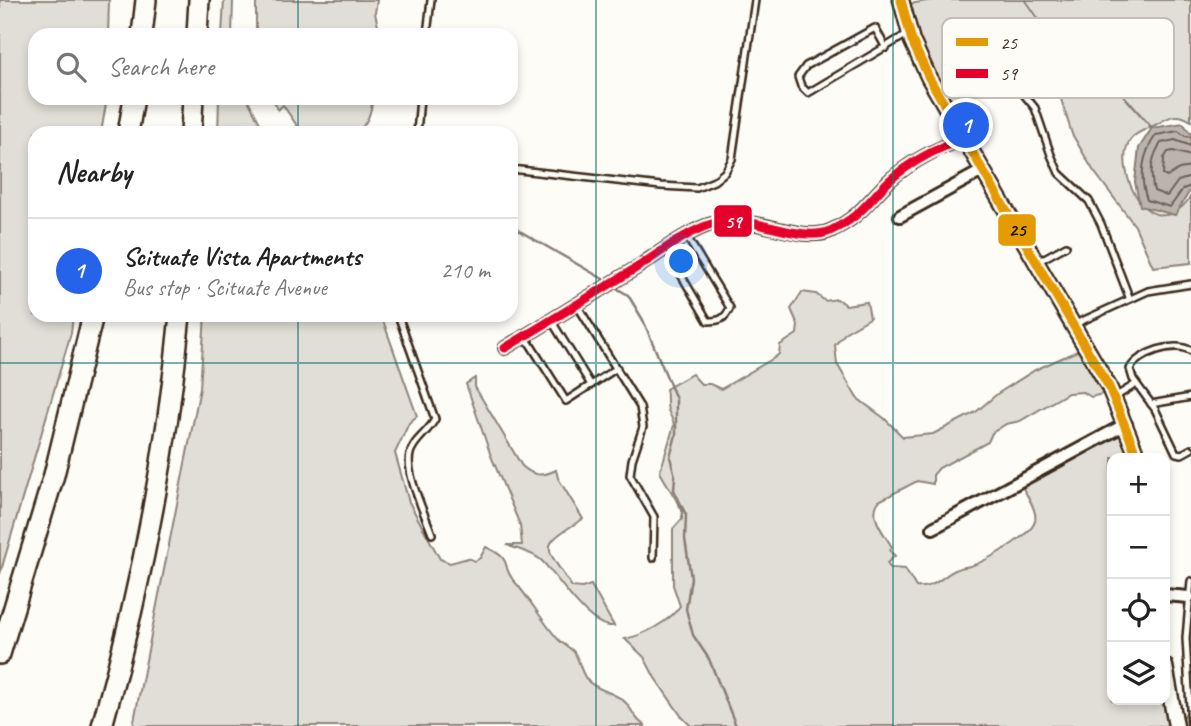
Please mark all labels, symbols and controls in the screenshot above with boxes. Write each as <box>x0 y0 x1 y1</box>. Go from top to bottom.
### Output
legend <box>942 18 1174 98</box>
search box <box>28 28 518 105</box>
text: 25 <box>1000 31 1019 55</box>
icon: search <box>52 48 90 86</box>
text: Search here <box>108 50 214 83</box>
text: 59 <box>1000 62 1019 86</box>
pin: 1 <box>943 99 989 151</box>
text: Nearby <box>56 153 132 191</box>
line badge: 59 <box>713 204 753 238</box>
text: 59 <box>725 210 744 234</box>
line badge: 25 <box>997 213 1037 247</box>
text: 25 <box>1009 218 1027 242</box>
text: Scituate Vista Apartments <box>123 240 361 273</box>
your location <box>664 244 698 278</box>
text: 1 <box>74 256 84 285</box>
text: 210 m <box>441 256 490 285</box>
text: Bus stop · Scituate Avenue <box>123 273 327 302</box>
map controls <box>1107 453 1170 705</box>
button: + <box>1107 453 1170 516</box>
button: − <box>1107 516 1170 579</box>
button: locate <box>1107 579 1170 642</box>
button: layers <box>1107 642 1170 705</box>

